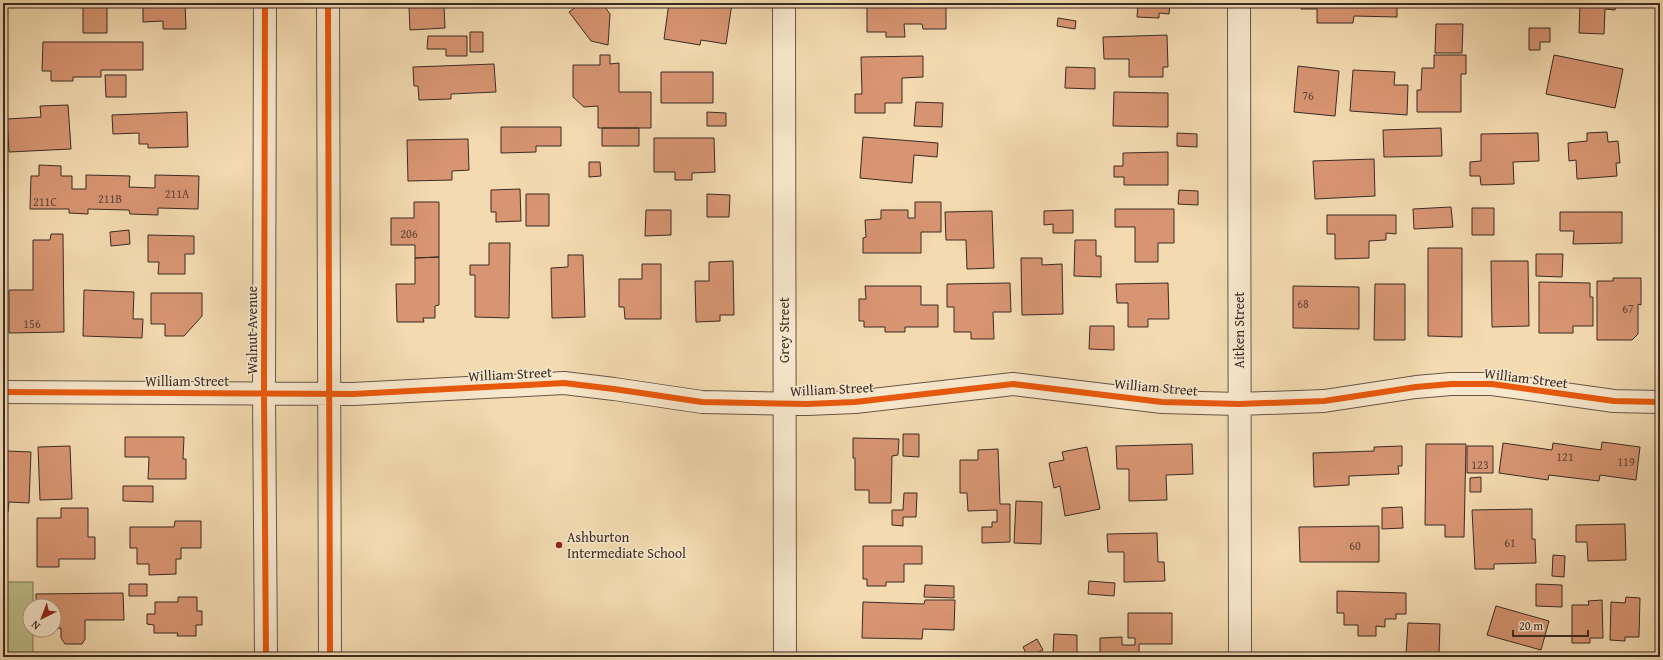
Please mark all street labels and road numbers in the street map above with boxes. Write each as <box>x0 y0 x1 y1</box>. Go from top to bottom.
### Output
street label: Walnut Avenue <box>242 285 262 374</box>
street label: Aitken Street <box>1229 291 1249 369</box>
street label: Grey Street <box>774 297 794 363</box>
street label: William Street <box>467 362 553 386</box>
street label: William Street <box>1483 363 1569 393</box>
street label: William Street <box>145 371 229 391</box>
street label: William Street <box>1113 373 1199 401</box>
street label: William Street <box>789 377 875 401</box>

